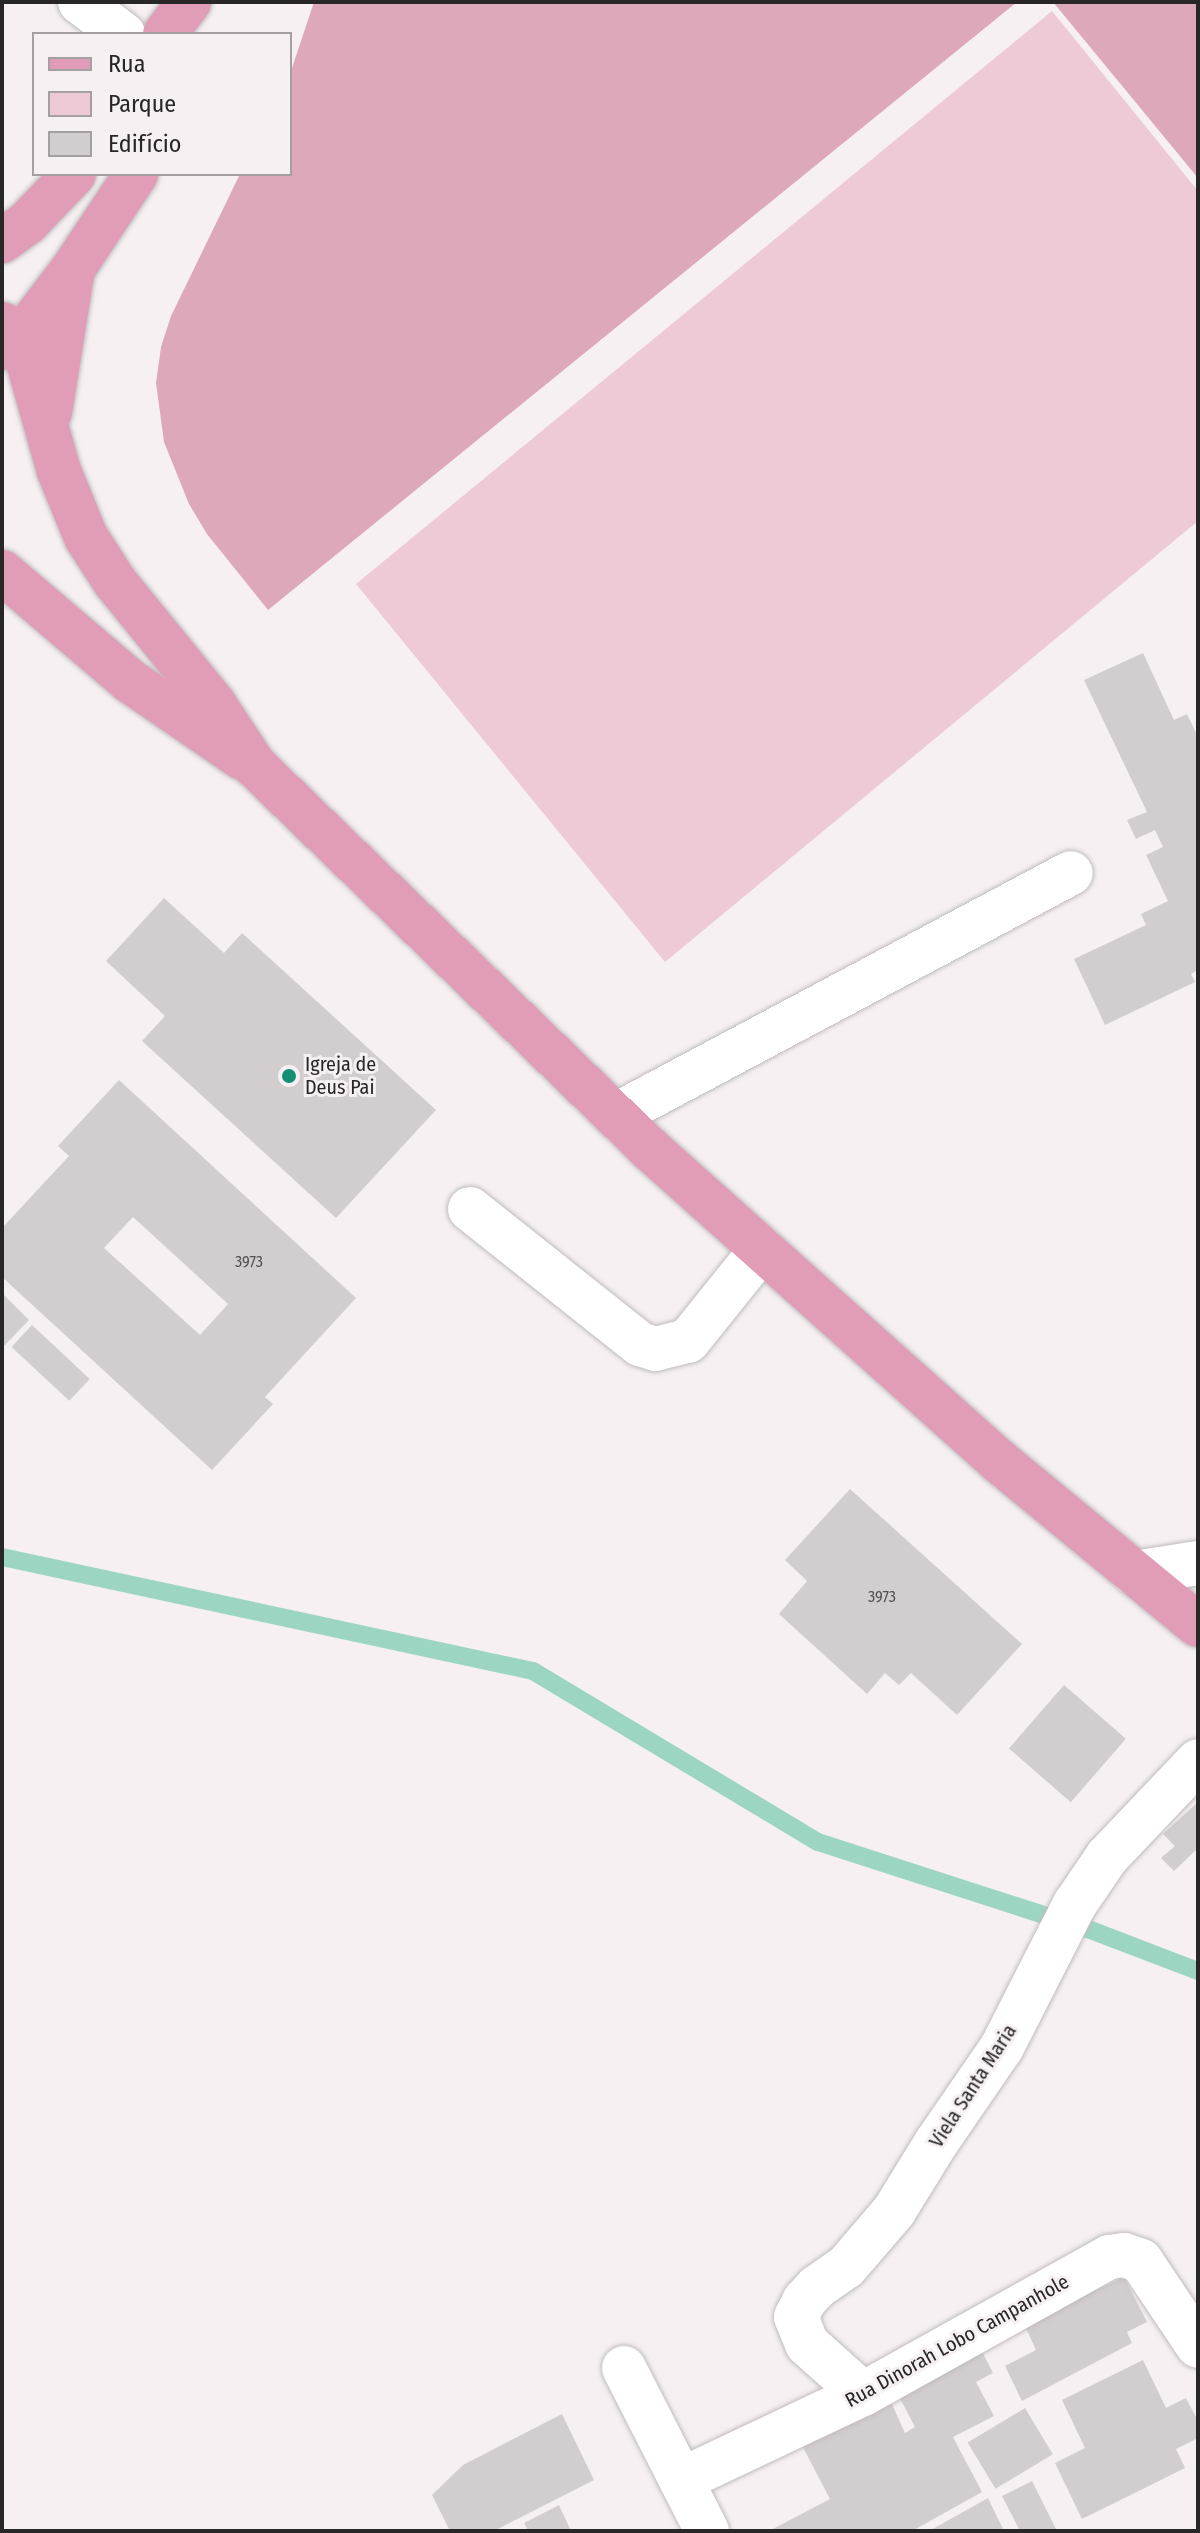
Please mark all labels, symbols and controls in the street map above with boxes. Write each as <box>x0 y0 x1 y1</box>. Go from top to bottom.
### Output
legend <box>32 32 292 176</box>
text: Rua <box>108 50 145 78</box>
text: Parque <box>108 90 176 118</box>
text: Edifício <box>108 130 181 158</box>
place label: Igreja de Deus Pai <box>305 1052 376 1099</box>
marker: Igreja de Deus Pai <box>280 1067 298 1085</box>
house number: 3973 <box>235 1252 263 1272</box>
house number: 3973 <box>868 1587 896 1607</box>
street label: Viela Santa Maria <box>924 2020 1022 2152</box>
street label: Rua Dinorah Lobo Campanhole <box>841 2269 1073 2413</box>

